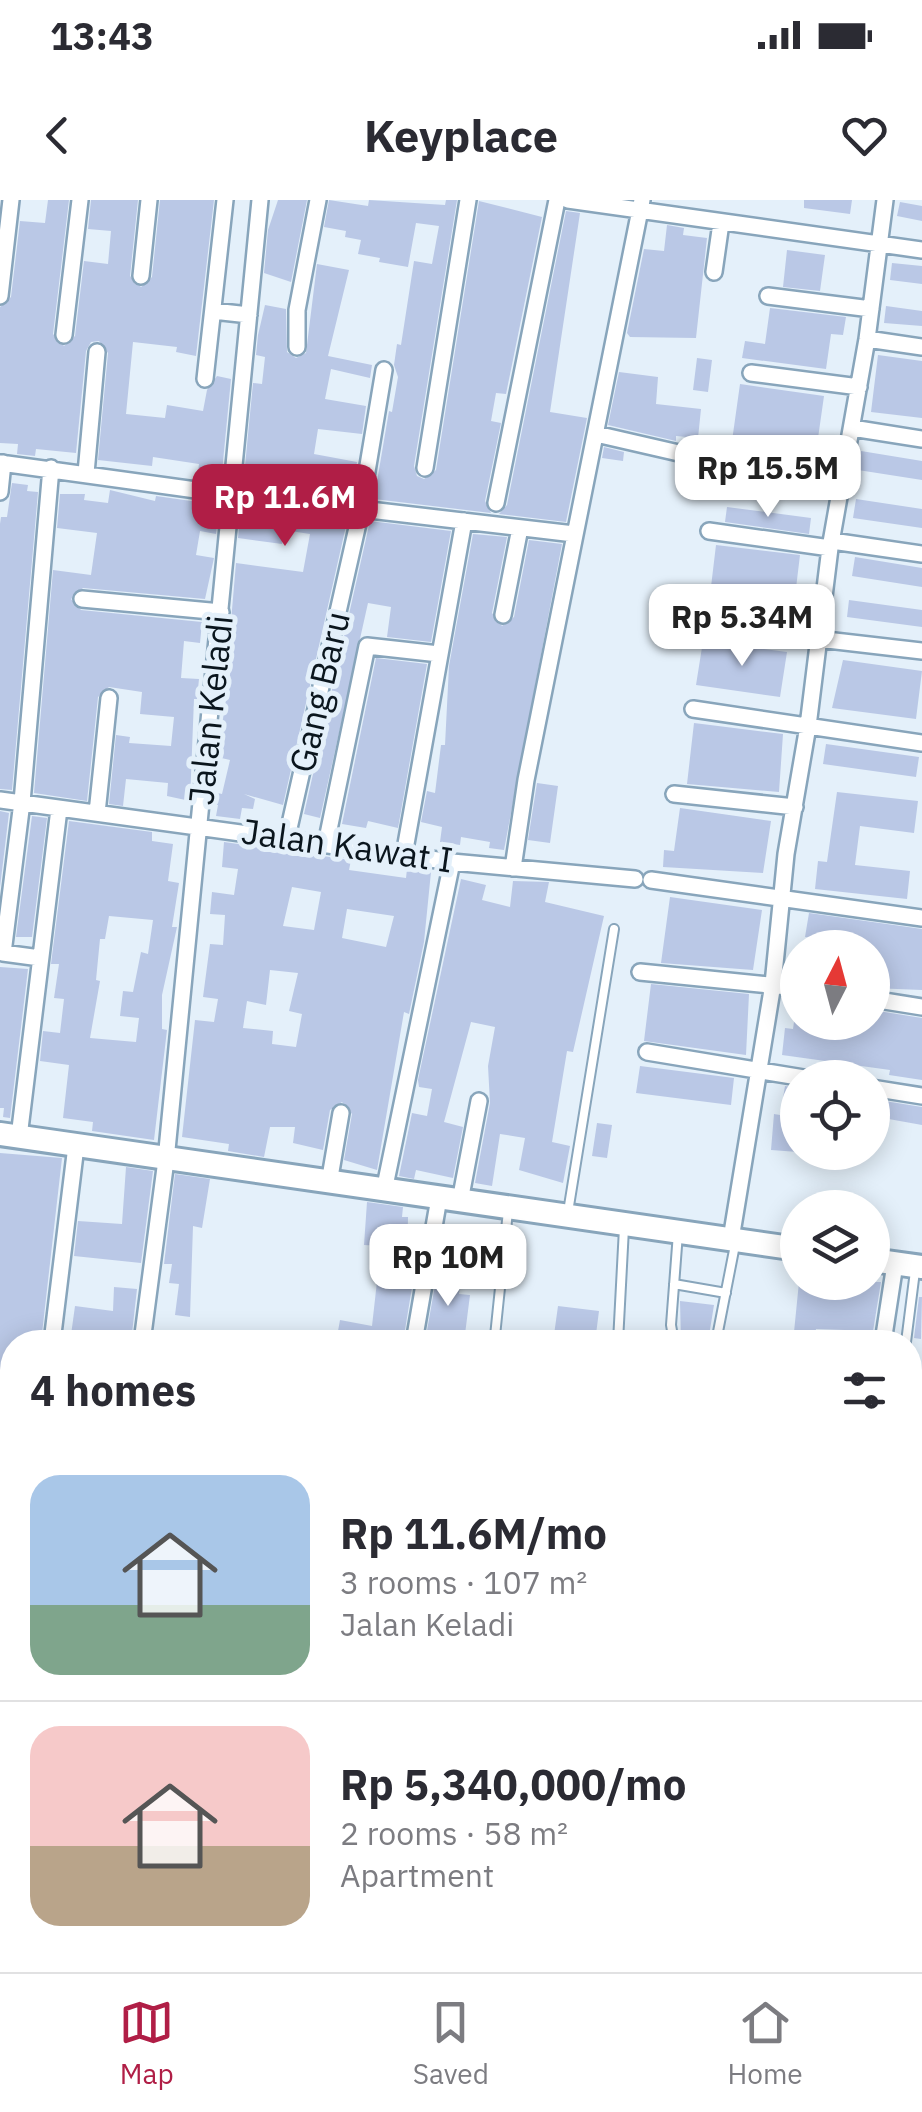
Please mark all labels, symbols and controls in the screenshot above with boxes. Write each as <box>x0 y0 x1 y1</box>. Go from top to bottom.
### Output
text: 13:43 <box>50 11 154 60</box>
text: Keyplace <box>364 106 558 164</box>
icon: back <box>30 108 85 163</box>
icon: heart <box>837 108 892 163</box>
pin: Rp 15.5M <box>665 435 871 520</box>
text: Rp 15.5M <box>697 446 839 488</box>
pin: Rp 11.6M <box>182 464 388 549</box>
text: Rp 11.6M <box>214 475 356 517</box>
pin: Rp 5.34M <box>639 584 845 669</box>
text: Rp 5.34M <box>671 595 813 637</box>
street label: Gang Baru <box>278 607 360 777</box>
street label: Jalan Keladi <box>177 613 243 807</box>
street label: Jalan Kawat I <box>238 807 456 883</box>
north arrow <box>780 930 890 1040</box>
map controls <box>780 930 890 1300</box>
button: locate <box>780 1060 890 1170</box>
button: layers <box>780 1190 890 1300</box>
pin: Rp 10M <box>367 1224 529 1309</box>
text: Rp 10M <box>391 1235 505 1277</box>
text: 4 homes <box>30 1363 196 1418</box>
icon: filters <box>837 1363 892 1418</box>
text: Rp 11.6M/mo <box>340 1506 607 1561</box>
icon: home <box>110 1515 230 1635</box>
text: 3 rooms · 107 m² <box>340 1561 587 1603</box>
text: Jalan Keladi <box>340 1603 514 1645</box>
text: Rp 5,340,000/mo <box>340 1757 686 1812</box>
icon: home <box>110 1766 230 1886</box>
text: 2 rooms · 58 m² <box>340 1812 568 1854</box>
text: Apartment <box>340 1854 494 1896</box>
tab: Map <box>119 1995 174 2092</box>
tab: Saved <box>413 1995 489 2092</box>
tab: Home <box>727 1995 803 2092</box>

